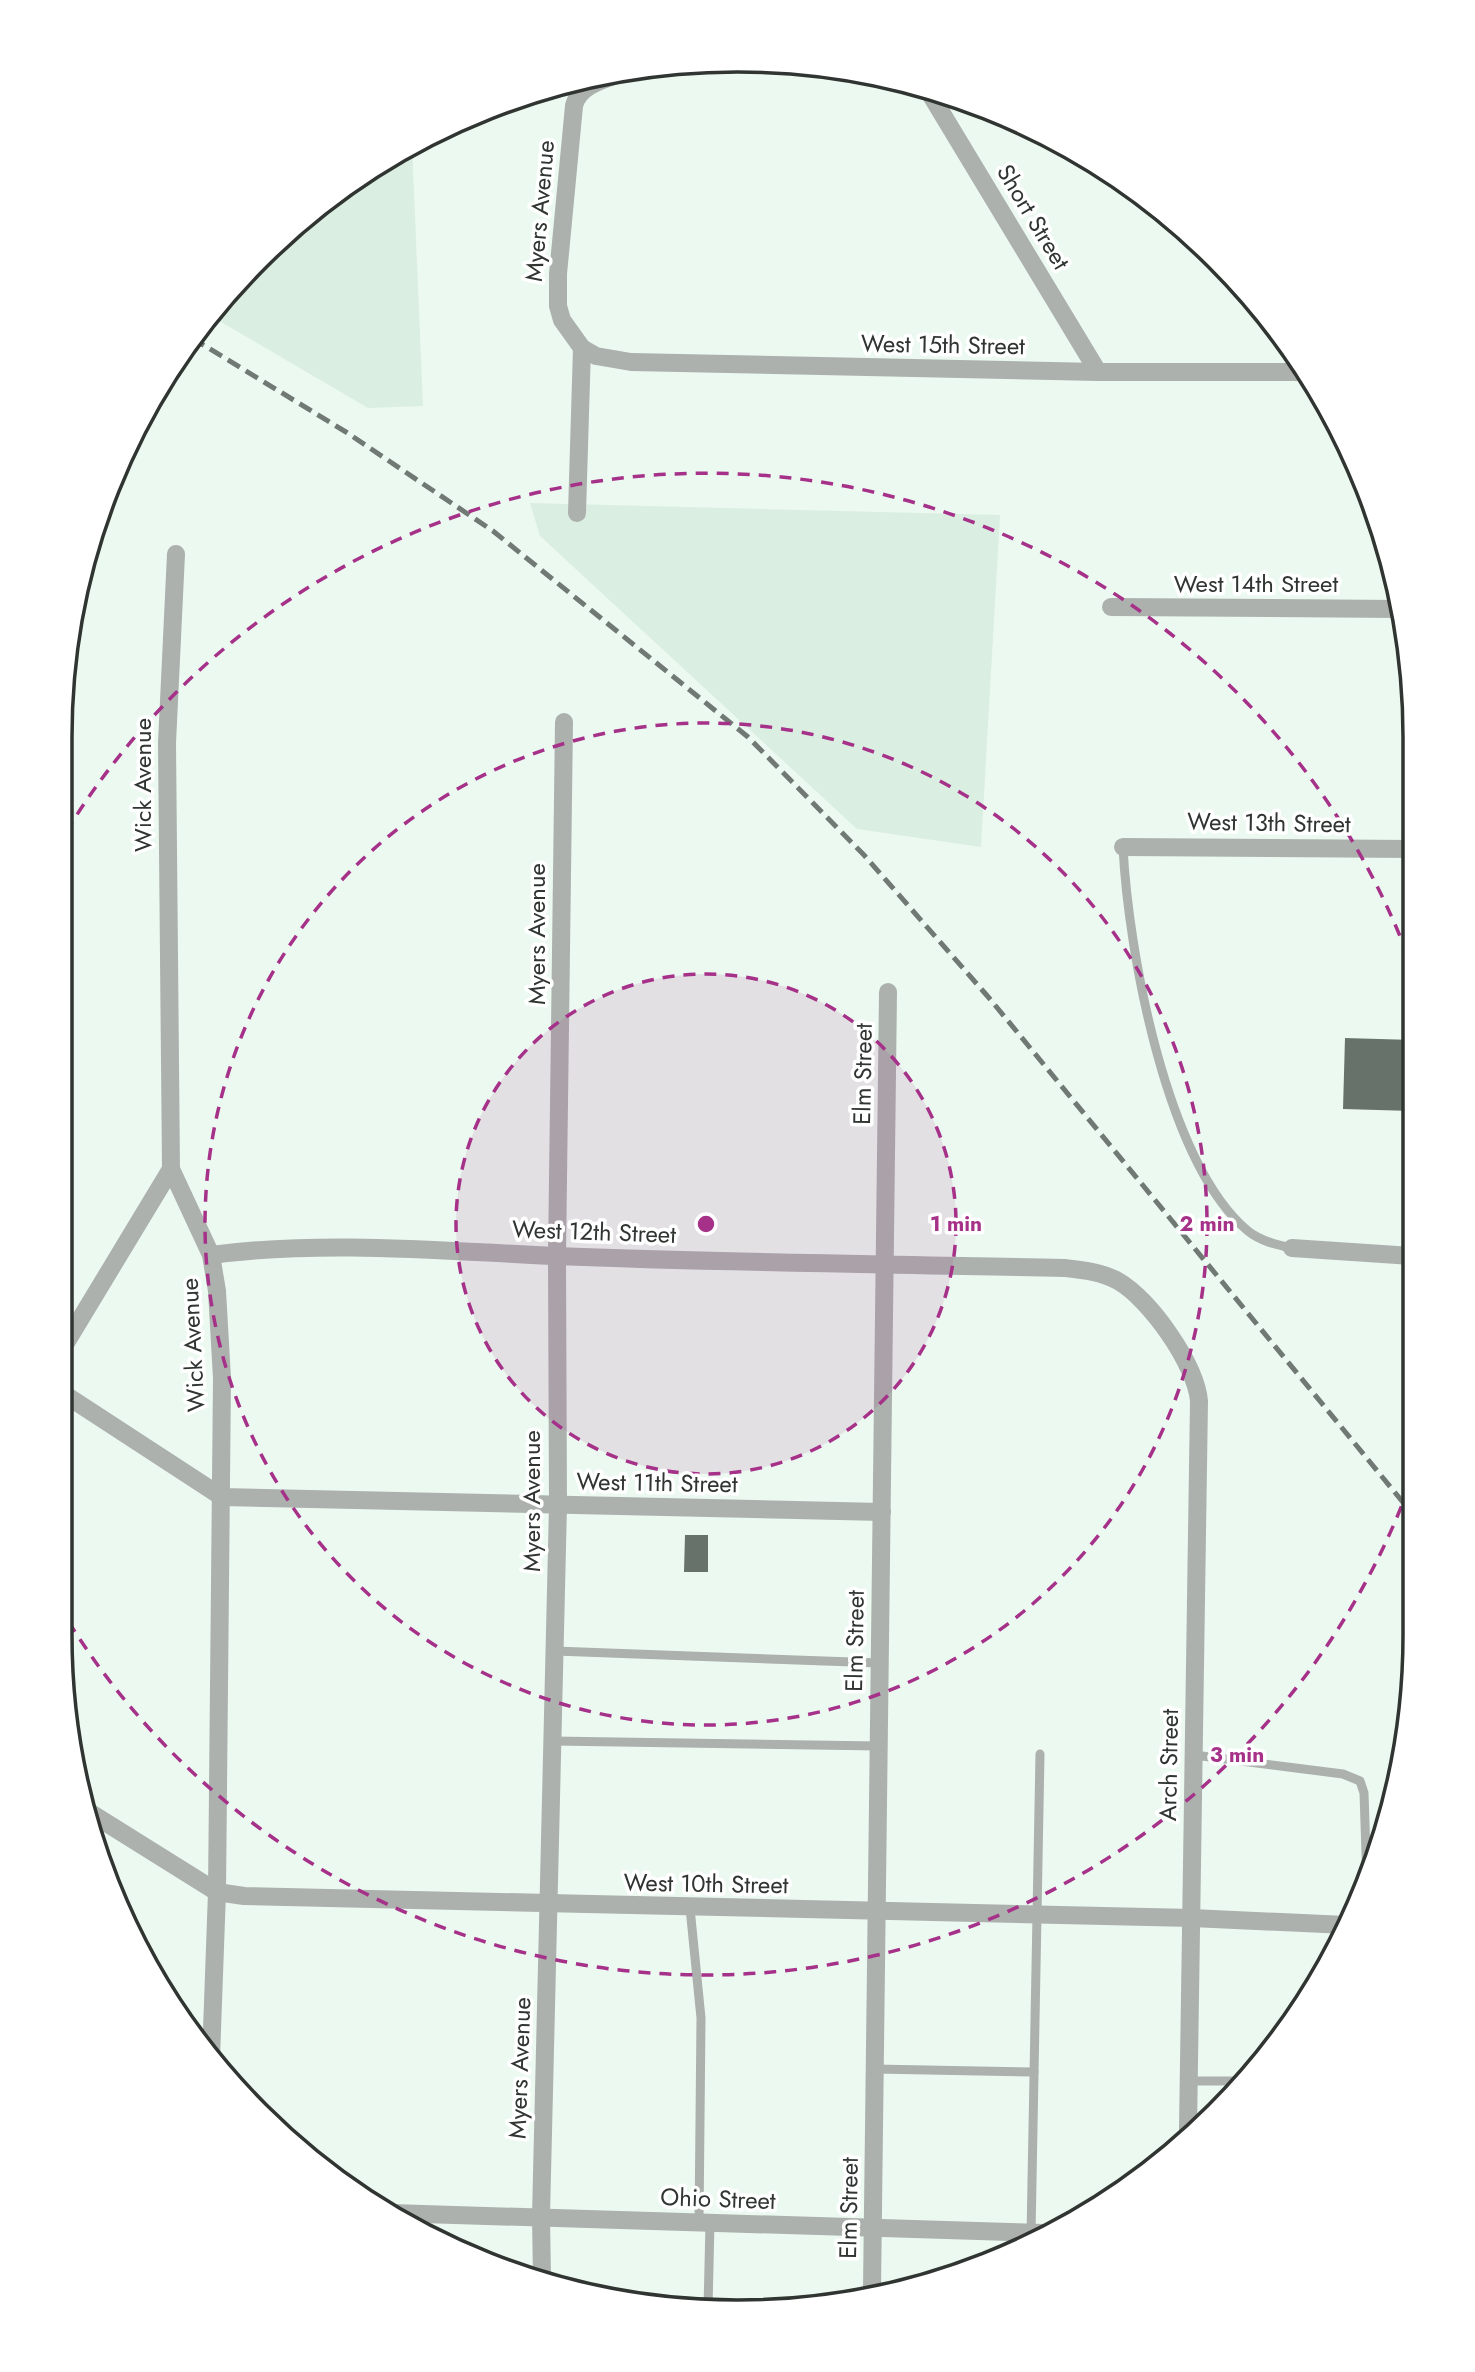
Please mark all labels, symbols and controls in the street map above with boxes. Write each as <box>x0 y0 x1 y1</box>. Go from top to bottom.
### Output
street label: Myers Avenue <box>516 139 563 283</box>
street label: Short Street <box>988 157 1079 276</box>
street label: West 15th Street <box>861 326 1026 363</box>
street label: West 14th Street <box>1174 566 1338 601</box>
street label: Wick Avenue <box>125 718 160 852</box>
street label: West 13th Street <box>1187 804 1351 841</box>
street label: Myers Avenue <box>519 863 554 1005</box>
street label: Elm Street <box>844 1023 881 1125</box>
text: 1 min <box>930 1209 982 1239</box>
text: 2 min <box>1179 1209 1235 1239</box>
street label: West 12th Street <box>511 1211 677 1252</box>
centre of rings <box>694 1212 718 1236</box>
street label: Wick Avenue <box>172 1277 213 1413</box>
street label: Myers Avenue <box>514 1430 549 1572</box>
street label: West 11th Street <box>576 1464 738 1501</box>
street label: Elm Street <box>836 1590 873 1692</box>
street label: Arch Street <box>1150 1708 1187 1821</box>
text: 3 min <box>1210 1740 1264 1770</box>
street label: West 10th Street <box>623 1865 789 1902</box>
street label: Myers Avenue <box>500 1996 539 2139</box>
street label: Elm Street <box>830 2157 867 2259</box>
street label: Ohio Street <box>660 2179 777 2218</box>

